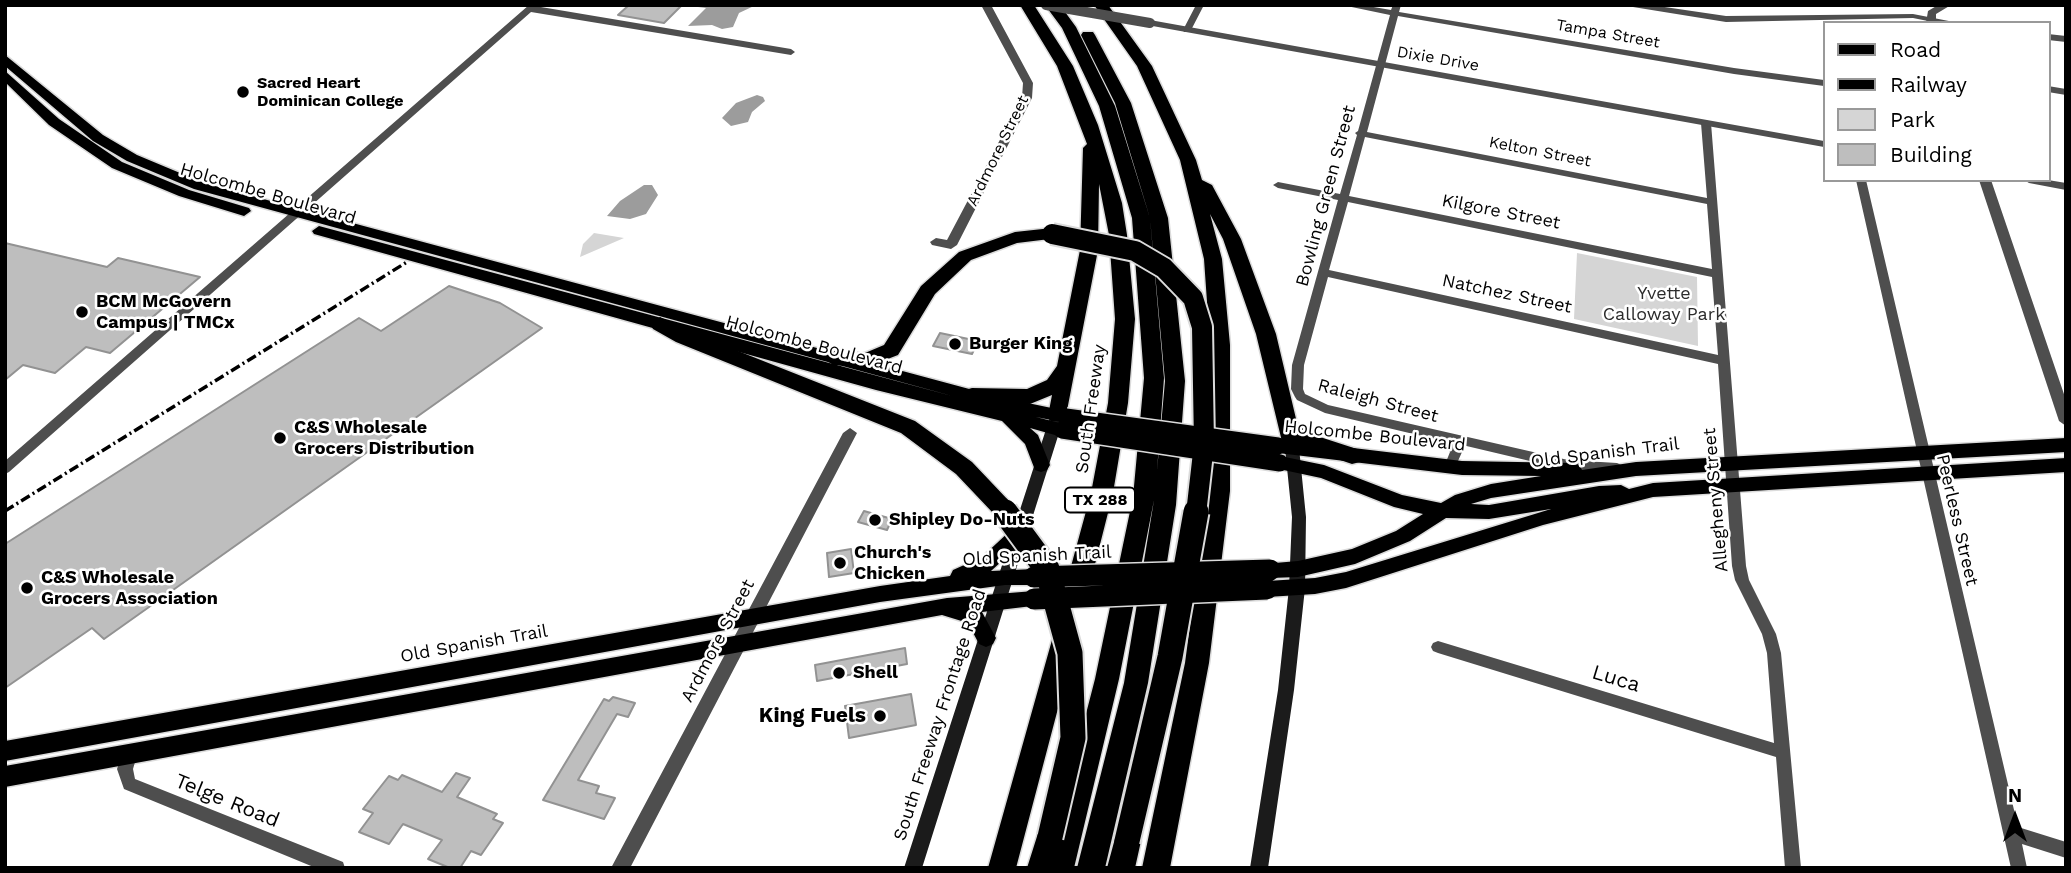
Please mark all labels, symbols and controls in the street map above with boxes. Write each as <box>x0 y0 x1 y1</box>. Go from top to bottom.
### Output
street label: Tampa Street <box>1555 15 1661 53</box>
legend <box>1822 21 2050 182</box>
text: Road <box>1890 37 1941 62</box>
street label: Dixie Drive <box>1395 42 1481 76</box>
text: Railway <box>1890 72 1967 97</box>
place label: Sacred Heart Dominican College <box>257 73 404 111</box>
marker: Sacred Heart Dominican College <box>235 84 251 100</box>
street label: Ardmore Street <box>963 92 1033 210</box>
street label: Bowling Green Street <box>1291 103 1361 289</box>
text: Park <box>1890 107 1935 132</box>
street label: Kelton Street <box>1487 133 1593 171</box>
text: Building <box>1890 142 1972 167</box>
street label: Holcombe Boulevard <box>177 159 359 229</box>
street label: Kilgore Street <box>1440 190 1562 234</box>
street label: Natchez Street <box>1440 270 1574 318</box>
park label: Yvette Calloway Park <box>1603 283 1725 326</box>
place label: BCM McGovern Campus | TMCx <box>96 291 235 334</box>
marker: BCM McGovern Campus | TMCx <box>74 304 90 320</box>
street label: Holcombe Boulevard <box>723 311 905 379</box>
place label: Burger King <box>969 333 1072 355</box>
marker: Burger King <box>947 336 963 352</box>
street label: South Freeway <box>1071 343 1111 475</box>
street label: Raleigh Street <box>1315 375 1441 427</box>
street label: Holcombe Boulevard <box>1283 416 1467 456</box>
place label: C&S Wholesale Grocers Distribution <box>294 417 474 460</box>
street label: Allegheny Street <box>1699 427 1733 573</box>
marker: C&S Wholesale Grocers Distribution <box>272 430 288 446</box>
street label: Old Spanish Trail <box>1530 433 1680 473</box>
street label: Peerless Street <box>1931 452 1983 588</box>
road number: TX 288 <box>1065 488 1135 512</box>
place label: Shipley Do-Nuts <box>889 509 1035 531</box>
marker: Shipley Do-Nuts <box>867 512 883 528</box>
street label: Old Spanish Trail <box>962 541 1112 571</box>
place label: Church's Chicken <box>854 542 931 584</box>
marker: Church's Chicken <box>832 555 848 571</box>
place label: C&S Wholesale Grocers Association <box>41 567 218 610</box>
street label: Ardmore Street <box>677 576 759 706</box>
marker: C&S Wholesale Grocers Association <box>19 580 35 596</box>
street label: South Freeway Frontage Road <box>889 587 991 843</box>
street label: Old Spanish Trail <box>399 620 549 668</box>
street label: Luca <box>1589 660 1643 698</box>
place label: Shell <box>853 662 898 684</box>
marker: Shell <box>831 665 847 681</box>
place label: King Fuels <box>759 703 866 729</box>
marker: King Fuels <box>872 708 888 724</box>
street label: Telge Road <box>171 769 283 833</box>
north arrow <box>1980 782 2050 852</box>
text: N <box>2008 784 2022 807</box>

